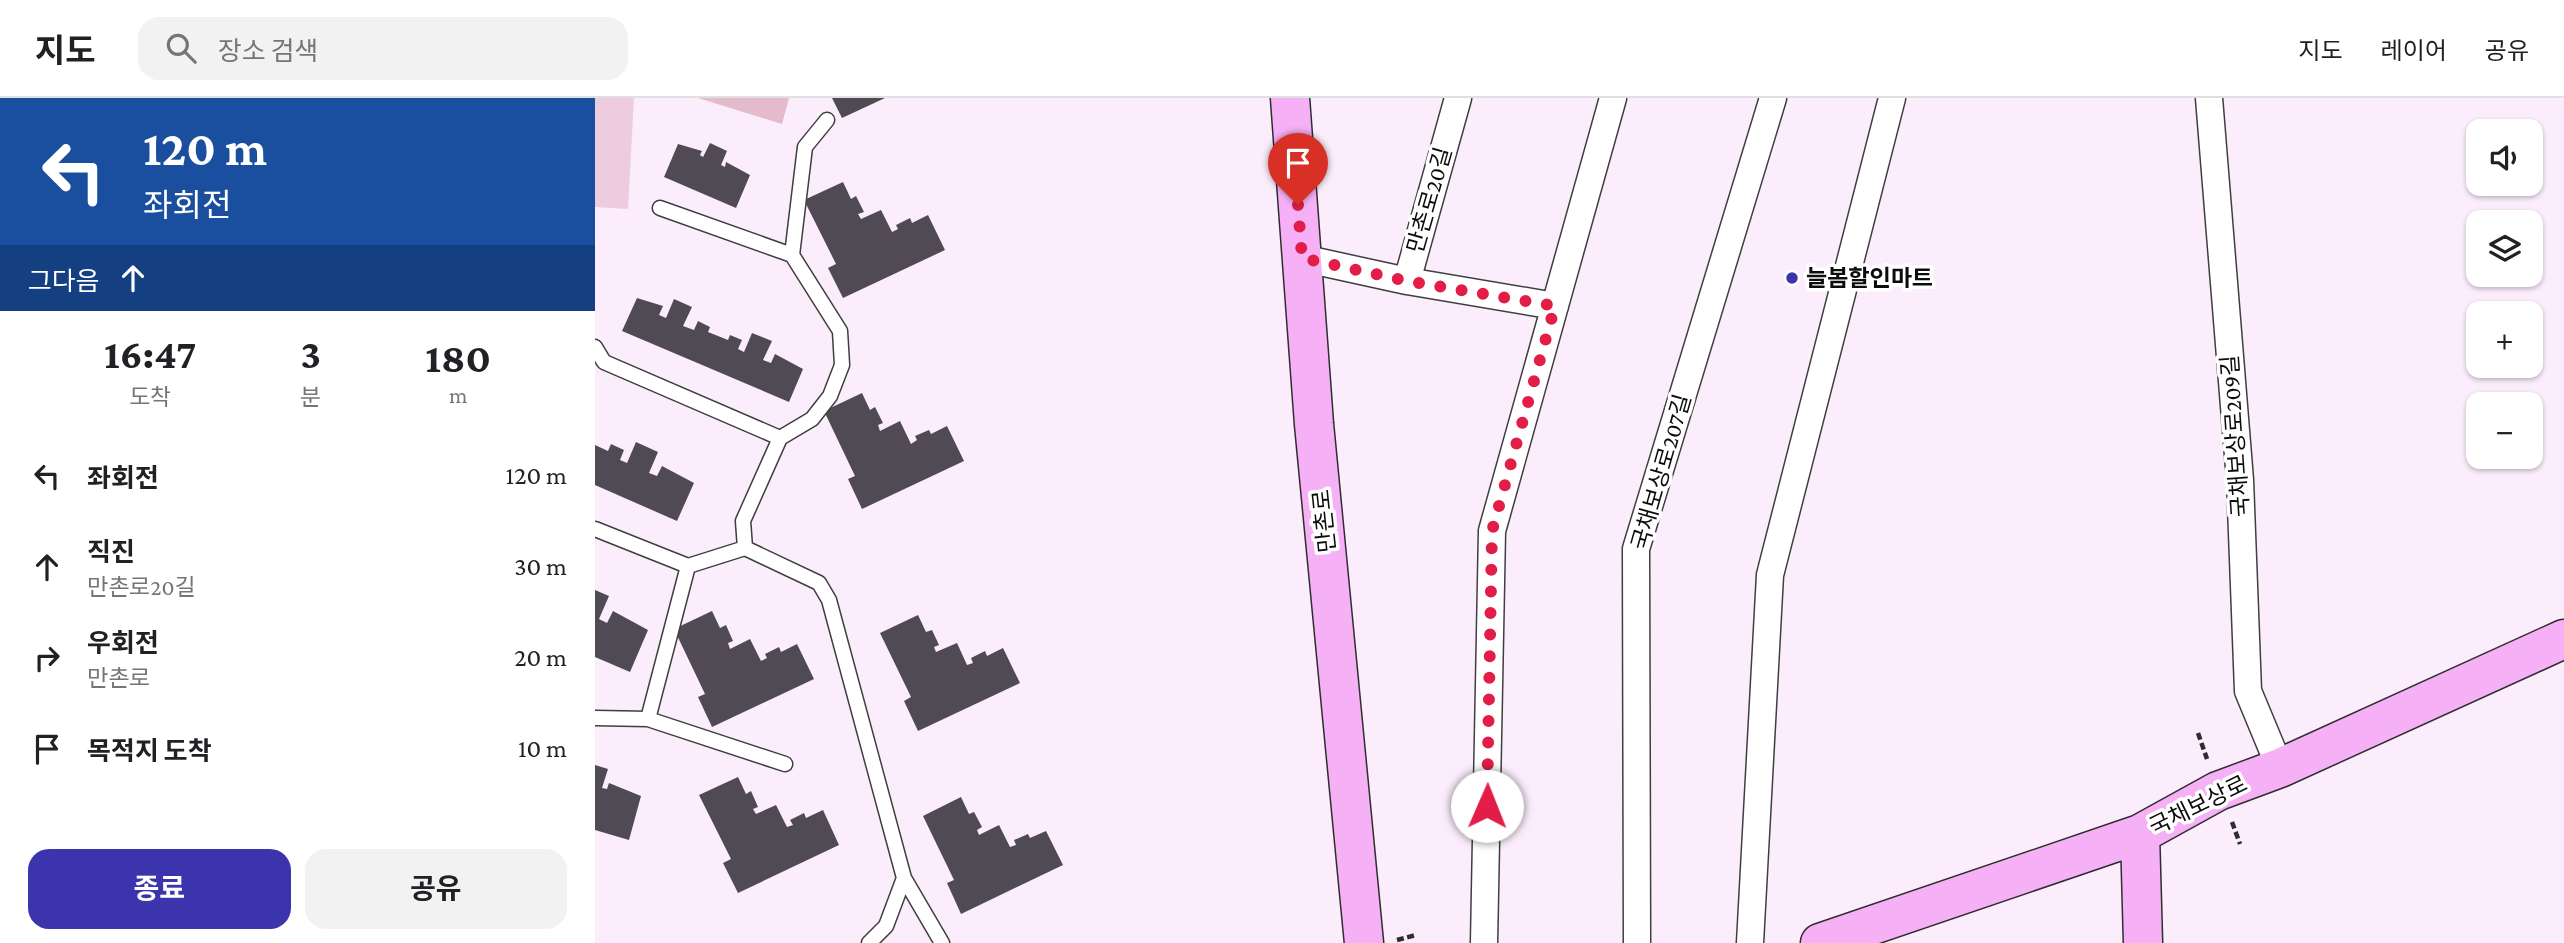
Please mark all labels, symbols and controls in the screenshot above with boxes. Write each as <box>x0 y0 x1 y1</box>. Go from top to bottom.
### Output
search box <box>138 17 628 80</box>
icon: search <box>162 29 200 67</box>
text: 지도 <box>35 32 96 69</box>
text: 장소 검색 <box>218 37 318 66</box>
text: 지도 <box>2298 37 2343 64</box>
text: 레이어 <box>2381 37 2447 64</box>
text: 공유 <box>2485 37 2529 64</box>
map controls <box>2466 119 2543 469</box>
button: sound <box>2466 119 2543 196</box>
text: 120 m <box>143 121 267 176</box>
icon: left <box>28 126 119 217</box>
pin <box>1268 133 1328 205</box>
icon: arrive <box>1279 144 1317 182</box>
street label: 만촌로20길 <box>1402 144 1456 256</box>
text: 좌회전 <box>143 187 231 223</box>
button: layers <box>2466 210 2543 287</box>
icon: ahead <box>114 259 152 297</box>
place label: 늘봄할인마트 <box>1806 265 1933 291</box>
text: 그다음 <box>28 267 100 296</box>
marker: 늘봄할인마트 <box>1784 270 1800 286</box>
button: + <box>2466 301 2543 378</box>
text: 16:47 <box>104 330 196 377</box>
text: 3 <box>301 330 321 377</box>
text: 180 <box>425 334 491 381</box>
street label: 국채보상로209길 <box>2216 354 2254 518</box>
text: m <box>449 382 467 408</box>
text: 도착 <box>129 384 171 410</box>
text: 분 <box>300 384 321 410</box>
street label: 국채보상로207길 <box>1626 391 1696 553</box>
button: − <box>2466 392 2543 469</box>
icon: left <box>28 457 66 495</box>
text: 120 m <box>506 461 567 490</box>
text: 좌회전 <box>87 464 159 493</box>
street label: 만촌로 <box>1308 488 1340 554</box>
text: 직진 <box>87 538 135 567</box>
icon: ahead <box>28 548 66 586</box>
text: 30 m <box>514 552 567 581</box>
text: 만촌로20길 <box>87 574 196 600</box>
text: 우회전 <box>87 629 159 658</box>
icon: right <box>28 639 66 677</box>
text: 20 m <box>514 643 567 672</box>
text: 만촌로 <box>87 665 150 691</box>
icon: arrive <box>28 730 66 768</box>
text: 10 m <box>518 734 567 763</box>
text: 목적지 도착 <box>87 737 212 766</box>
position arrow <box>1450 769 1524 843</box>
street label: 국채보상로 <box>2145 770 2251 840</box>
button: 종료 <box>28 849 291 929</box>
button: 공유 <box>305 849 567 929</box>

